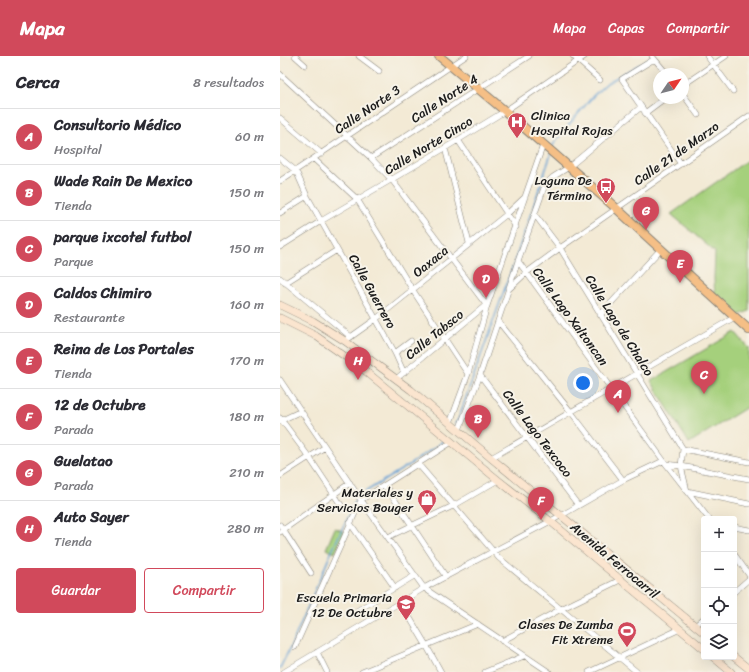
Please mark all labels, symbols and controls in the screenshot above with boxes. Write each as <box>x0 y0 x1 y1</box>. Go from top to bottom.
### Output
text: Mapa <box>20 12 65 45</box>
text: Mapa <box>553 16 586 41</box>
text: Capas <box>608 16 645 41</box>
text: Compartir <box>667 16 729 41</box>
text: Cerca <box>16 67 59 97</box>
street label: Calle Norte 4 <box>406 68 483 129</box>
north arrow <box>653 68 689 104</box>
text: 8 resultados <box>193 71 264 94</box>
street label: Calle Norte 3 <box>329 79 405 140</box>
place label: Clinica Hospital Rojas <box>531 104 613 142</box>
street label: Calle Norte Cinco <box>379 110 478 181</box>
hospital icon: Clinica Hospital Rojas <box>506 111 528 139</box>
text: Consultorio Médico <box>54 112 181 138</box>
street label: Calle 21 de Marzo <box>629 115 724 192</box>
text: A <box>25 125 33 148</box>
text: 60 m <box>235 125 264 148</box>
text: Hospital <box>54 138 102 161</box>
text: Wade Rain De Mexico <box>54 168 192 194</box>
place label: Laguna De Término <box>535 169 592 207</box>
bus stop icon: Laguna De Término <box>595 176 617 204</box>
text: B <box>25 181 33 204</box>
text: 150 m <box>229 181 264 204</box>
text: Tienda <box>54 194 92 217</box>
pin: G <box>633 197 659 230</box>
text: parque ixcotel futbol <box>54 224 191 250</box>
text: C <box>25 237 33 260</box>
text: 150 m <box>229 237 264 260</box>
street label: Oaxaca <box>407 239 454 283</box>
street label: Calle Guerrero <box>342 249 403 334</box>
text: Parque <box>54 250 93 273</box>
pin: E <box>667 250 693 283</box>
street label: Calle Lago Xaltoncan <box>527 262 615 371</box>
pin: D <box>473 265 499 298</box>
street label: Calle Lago de Chalco <box>579 270 660 381</box>
text: Caldos Chimiro <box>54 280 152 306</box>
text: D <box>25 293 33 316</box>
text: 160 m <box>229 293 264 316</box>
street label: Calle Tabsco <box>400 303 469 365</box>
text: Restaurante <box>54 306 125 329</box>
text: Reina de Los Portales <box>54 336 194 362</box>
pin: H <box>345 347 371 380</box>
text: E <box>25 349 33 372</box>
text: 170 m <box>229 349 264 372</box>
pin: C <box>691 361 717 394</box>
text: Tienda <box>54 362 92 385</box>
your location <box>573 373 593 393</box>
pin: A <box>605 380 631 413</box>
street label: Calle Lago Texcoco <box>497 384 579 483</box>
text: 12 de Octubre <box>54 392 145 418</box>
text: F <box>25 405 33 428</box>
text: 180 m <box>229 405 264 428</box>
pin: B <box>465 405 491 438</box>
text: Parada <box>54 418 94 441</box>
text: Guelatao <box>54 448 113 474</box>
text: G <box>25 461 33 484</box>
text: 210 m <box>229 461 264 484</box>
text: Parada <box>54 474 94 497</box>
place label: Materiales y Servicios Bouger <box>317 481 414 519</box>
pin: F <box>528 487 554 520</box>
shop icon: Materiales y Servicios Bouger <box>416 488 438 516</box>
text: Auto Sayer <box>54 504 129 530</box>
street label: Avenida Ferrocarril <box>564 515 665 605</box>
map controls <box>701 516 737 660</box>
button: + <box>701 516 737 552</box>
text: H <box>24 517 34 540</box>
text: 280 m <box>227 517 264 540</box>
text: Tienda <box>54 530 92 553</box>
button: − <box>701 552 737 588</box>
button: Guardar <box>16 568 136 613</box>
button: Compartir <box>144 568 264 613</box>
place label: Escuela Primaria 12 De Octubre <box>296 586 392 624</box>
button: locate <box>701 588 737 624</box>
school or university icon: Escuela Primaria 12 De Octubre <box>395 593 417 621</box>
place label: Clases De Zumba Fit Xtreme <box>519 613 613 651</box>
sports icon: Clases De Zumba Fit Xtreme <box>616 620 638 648</box>
button: layers <box>701 624 737 660</box>

